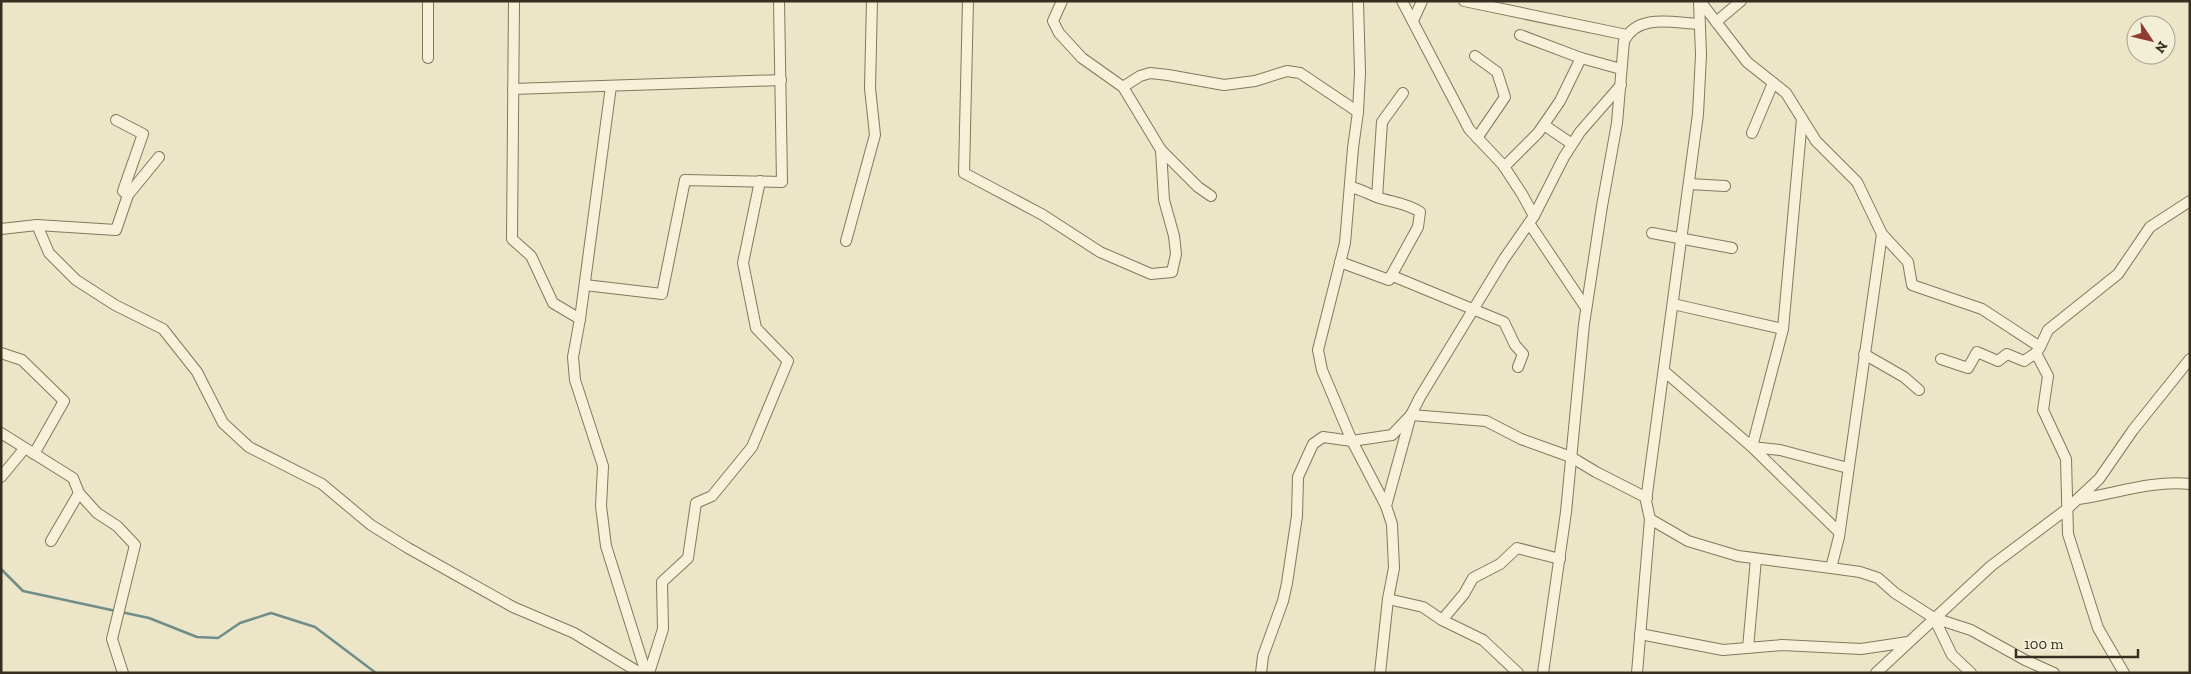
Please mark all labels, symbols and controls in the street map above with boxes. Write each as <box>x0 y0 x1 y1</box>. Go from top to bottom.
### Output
north arrow <box>2126 15 2176 65</box>
text: N <box>2151 38 2171 57</box>
scale bar <box>2016 626 2138 658</box>
text: 100 m <box>2024 635 2063 653</box>

